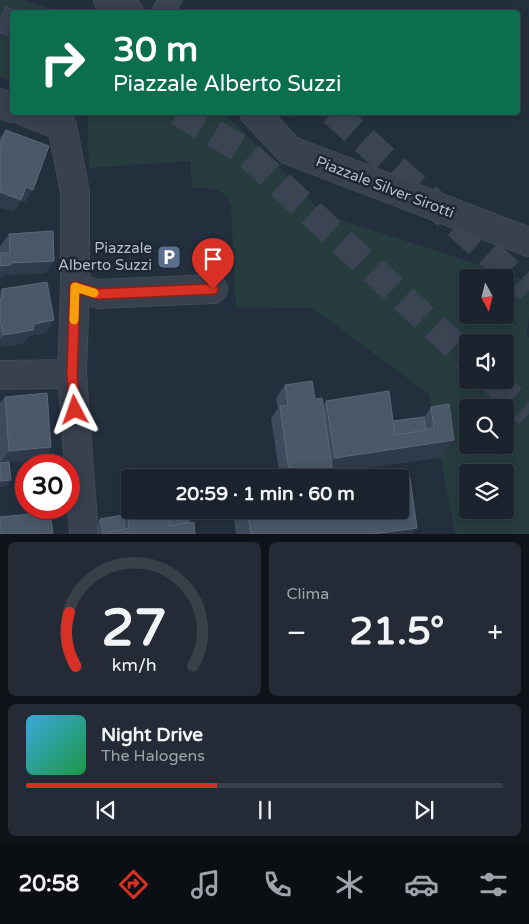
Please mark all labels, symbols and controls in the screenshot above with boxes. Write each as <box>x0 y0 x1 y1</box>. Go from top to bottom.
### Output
text: 30 m <box>113 29 198 71</box>
icon: right <box>30 30 95 95</box>
text: Piazzale Alberto Suzzi <box>113 71 341 97</box>
street label: Piazzale Silver Sirotti <box>313 152 457 222</box>
pin <box>192 238 234 289</box>
place label: Piazzale Alberto Suzzi <box>58 239 152 274</box>
parking icon: Piazzale Alberto Suzzi <box>156 244 182 270</box>
icon: arrive <box>199 245 227 273</box>
north arrow <box>459 269 514 324</box>
map controls <box>459 269 514 519</box>
button: sound <box>459 334 514 389</box>
position arrow <box>48 383 100 435</box>
button: search <box>459 399 514 454</box>
speed limit sign: 30 <box>15 454 80 519</box>
button: layers <box>459 464 514 519</box>
text: 20:59 · 1 min · 60 m <box>175 483 355 505</box>
text: Clima <box>287 584 329 604</box>
text: 27 <box>102 597 167 660</box>
text: 21.5° <box>349 609 444 655</box>
text: − <box>287 616 306 650</box>
text: + <box>487 616 503 650</box>
text: km/h <box>112 655 157 676</box>
text: Night Drive <box>101 724 203 746</box>
text: The Halogens <box>101 746 205 766</box>
icon: previous <box>92 796 120 824</box>
icon: pause <box>251 796 279 824</box>
icon: next <box>410 796 438 824</box>
icon: directions <box>116 867 151 902</box>
icon: music <box>188 867 223 902</box>
icon: phone <box>260 867 295 902</box>
icon: climate <box>332 867 367 902</box>
icon: car <box>404 867 439 902</box>
icon: filters <box>476 867 511 902</box>
text: 20:58 <box>18 871 79 897</box>

